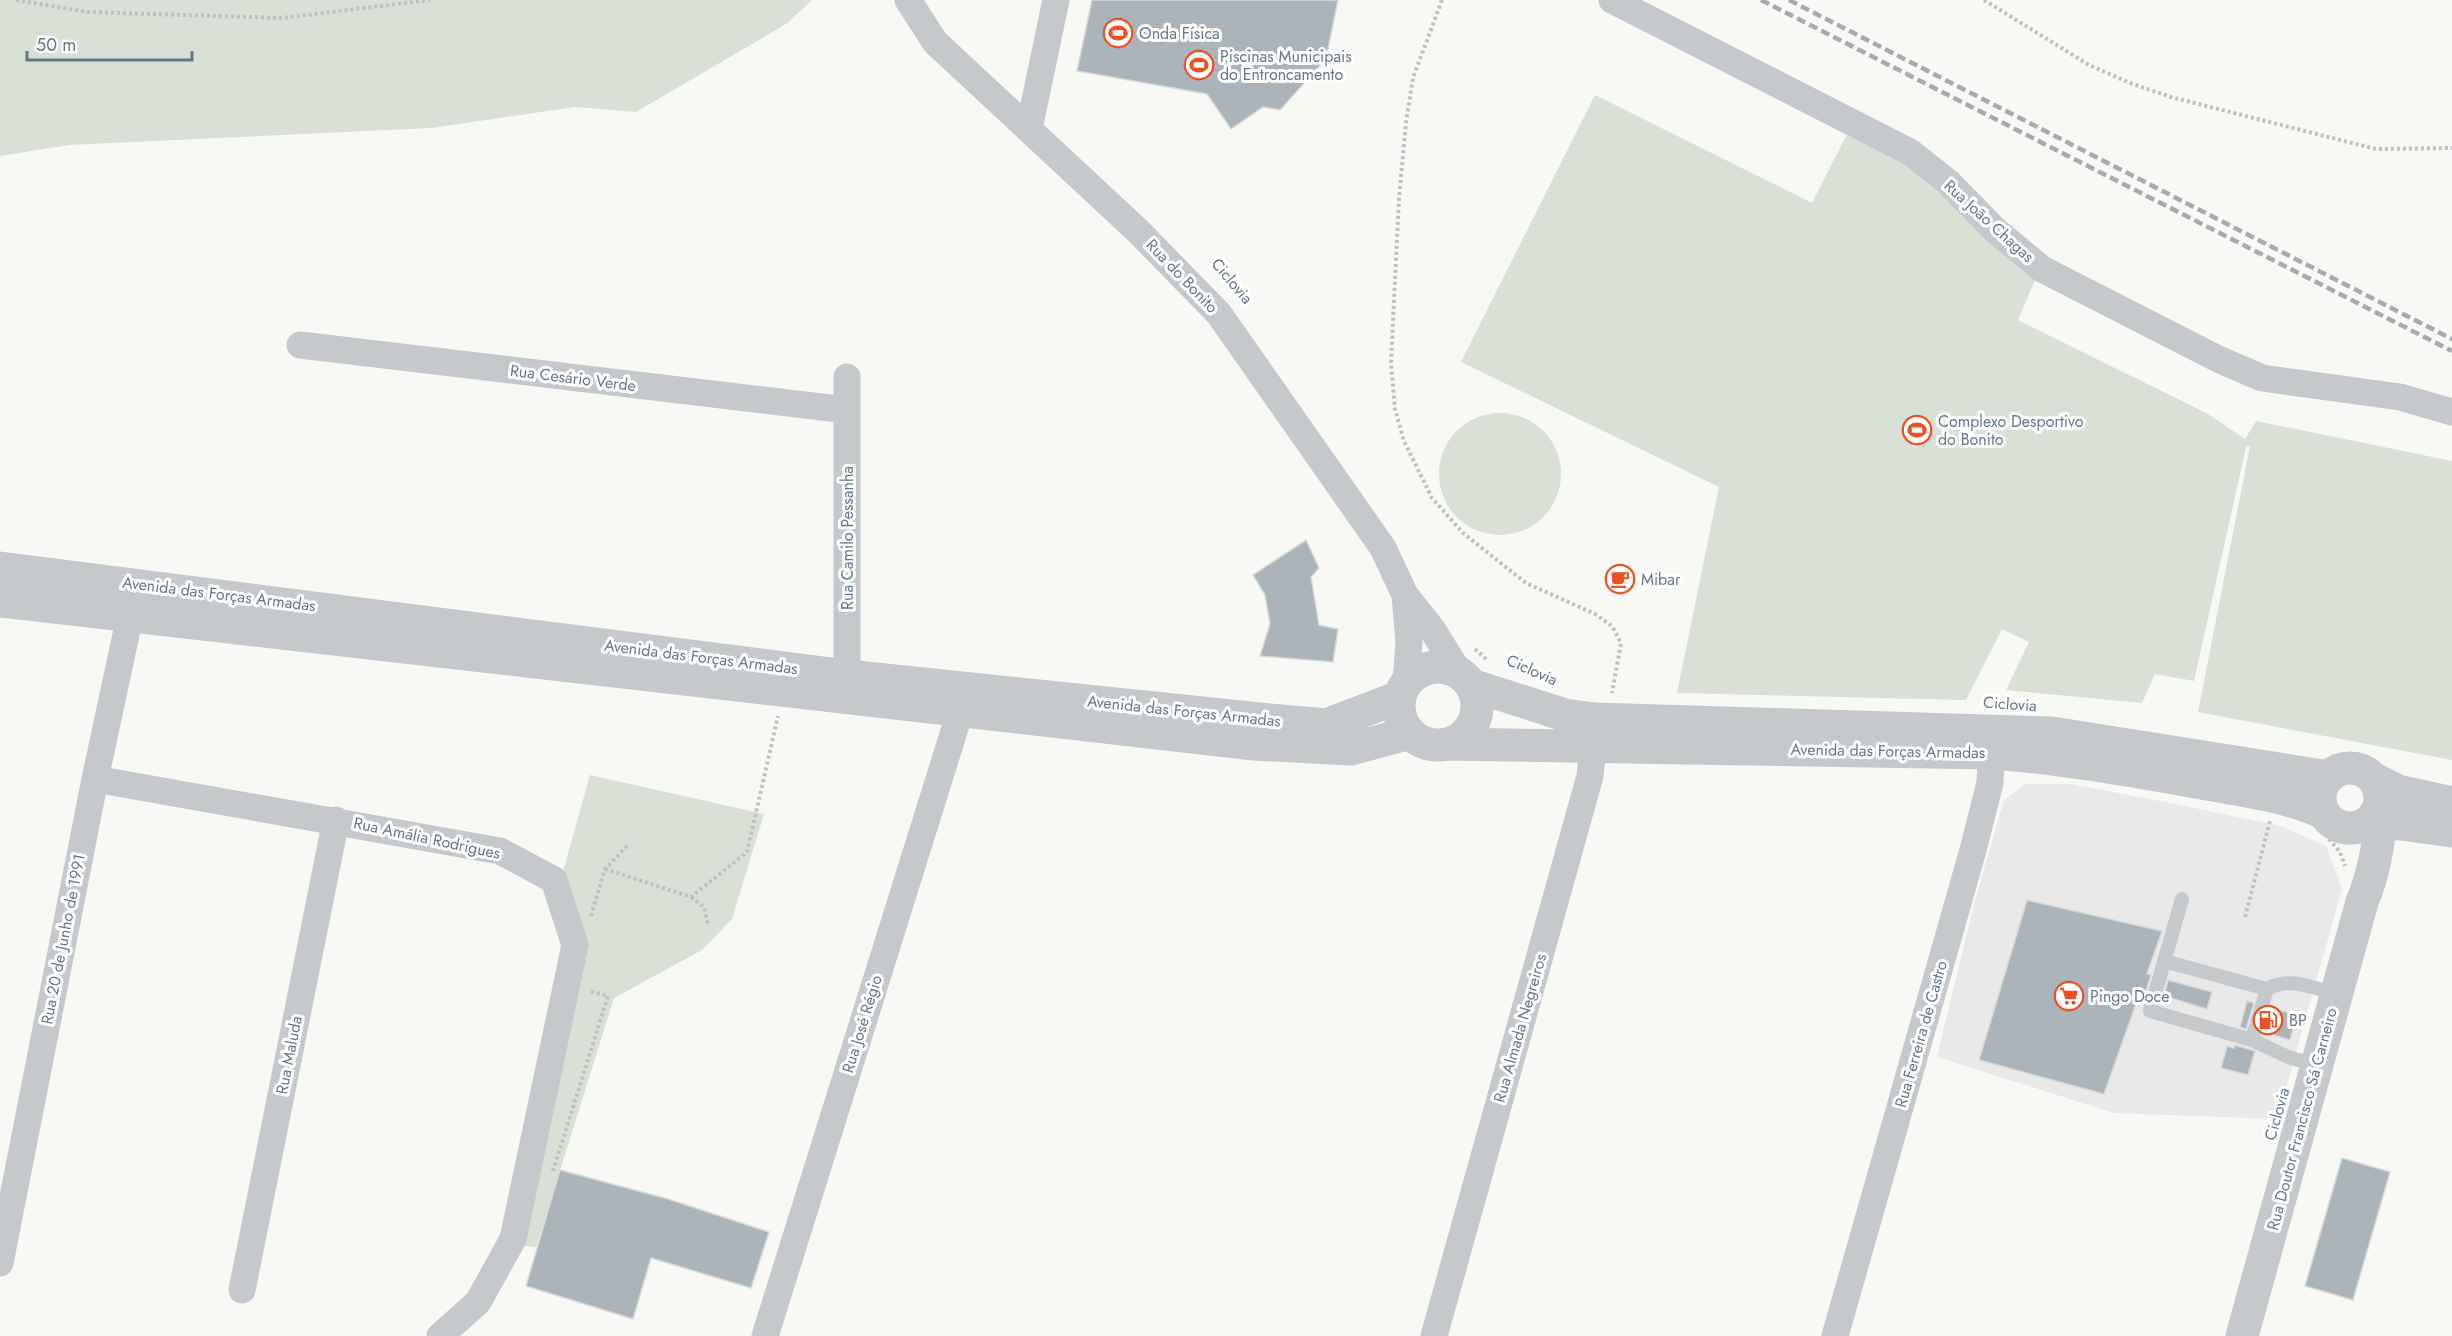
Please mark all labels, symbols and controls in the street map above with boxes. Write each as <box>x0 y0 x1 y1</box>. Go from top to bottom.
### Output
sports icon: Onda Física <box>1102 17 1134 49</box>
place label: Onda Física <box>1139 22 1220 45</box>
scale bar <box>27 24 192 62</box>
text: 50 m <box>36 32 76 58</box>
place label: Piscinas Municipais do Entroncamento <box>1220 45 1352 86</box>
sports icon: Piscinas Municipais do Entroncamento <box>1183 49 1215 81</box>
street label: Rua João Chagas <box>1939 174 2039 268</box>
street label: Rua do Bonito <box>1141 234 1224 318</box>
street label: Ciclovia <box>1206 253 1258 309</box>
street label: Rua Cesário Verde <box>509 359 637 397</box>
place label: Complexo Desportivo do Bonito <box>1938 410 2084 451</box>
sports icon: Complexo Desportivo do Bonito <box>1901 414 1933 446</box>
street label: Rua Camilo Pessanha <box>836 466 859 610</box>
cafe icon: Mibar <box>1604 563 1636 595</box>
place label: Mibar <box>1641 568 1681 591</box>
street label: Avenida das Forças Armadas <box>121 571 317 617</box>
street label: Avenida das Forças Armadas <box>603 634 799 680</box>
street label: Ciclovia <box>1503 649 1561 691</box>
street label: Avenida das Forças Armadas <box>1086 689 1282 733</box>
street label: Ciclovia <box>1982 691 2038 717</box>
street label: Avenida das Forças Armadas <box>1791 738 1985 764</box>
street label: Rua Amália Rodrigues <box>351 811 503 865</box>
street label: Rua 20 de Junho de 1991 <box>35 852 91 1026</box>
street label: Rua Almada Negreiros <box>1488 951 1552 1105</box>
street label: Rua Ferreira de Castro <box>1889 958 1953 1110</box>
street label: Rua José Régio <box>836 972 888 1076</box>
supermarket icon: Pingo Doce <box>2053 980 2085 1012</box>
place label: Pingo Doce <box>2090 985 2170 1008</box>
fuel station icon: BP <box>2252 1004 2284 1036</box>
street label: Rua Doutor Francisco Sá Carneiro <box>2261 1005 2343 1233</box>
place label: BP <box>2289 1009 2307 1032</box>
street label: Rua Maluda <box>270 1014 308 1096</box>
street label: Ciclovia <box>2259 1085 2295 1143</box>

